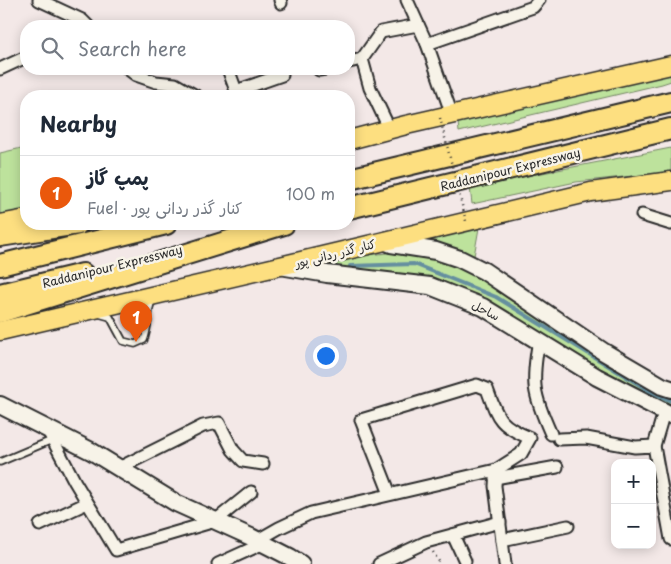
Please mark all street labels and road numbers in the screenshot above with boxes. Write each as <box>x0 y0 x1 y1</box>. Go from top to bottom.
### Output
street label: Raddanipour Expressway <box>438 143 582 195</box>
street label: کنار گذر ردانی پور <box>292 234 377 272</box>
street label: Raddanipour Expressway <box>40 240 184 292</box>
street label: ساحل <box>469 295 503 325</box>

